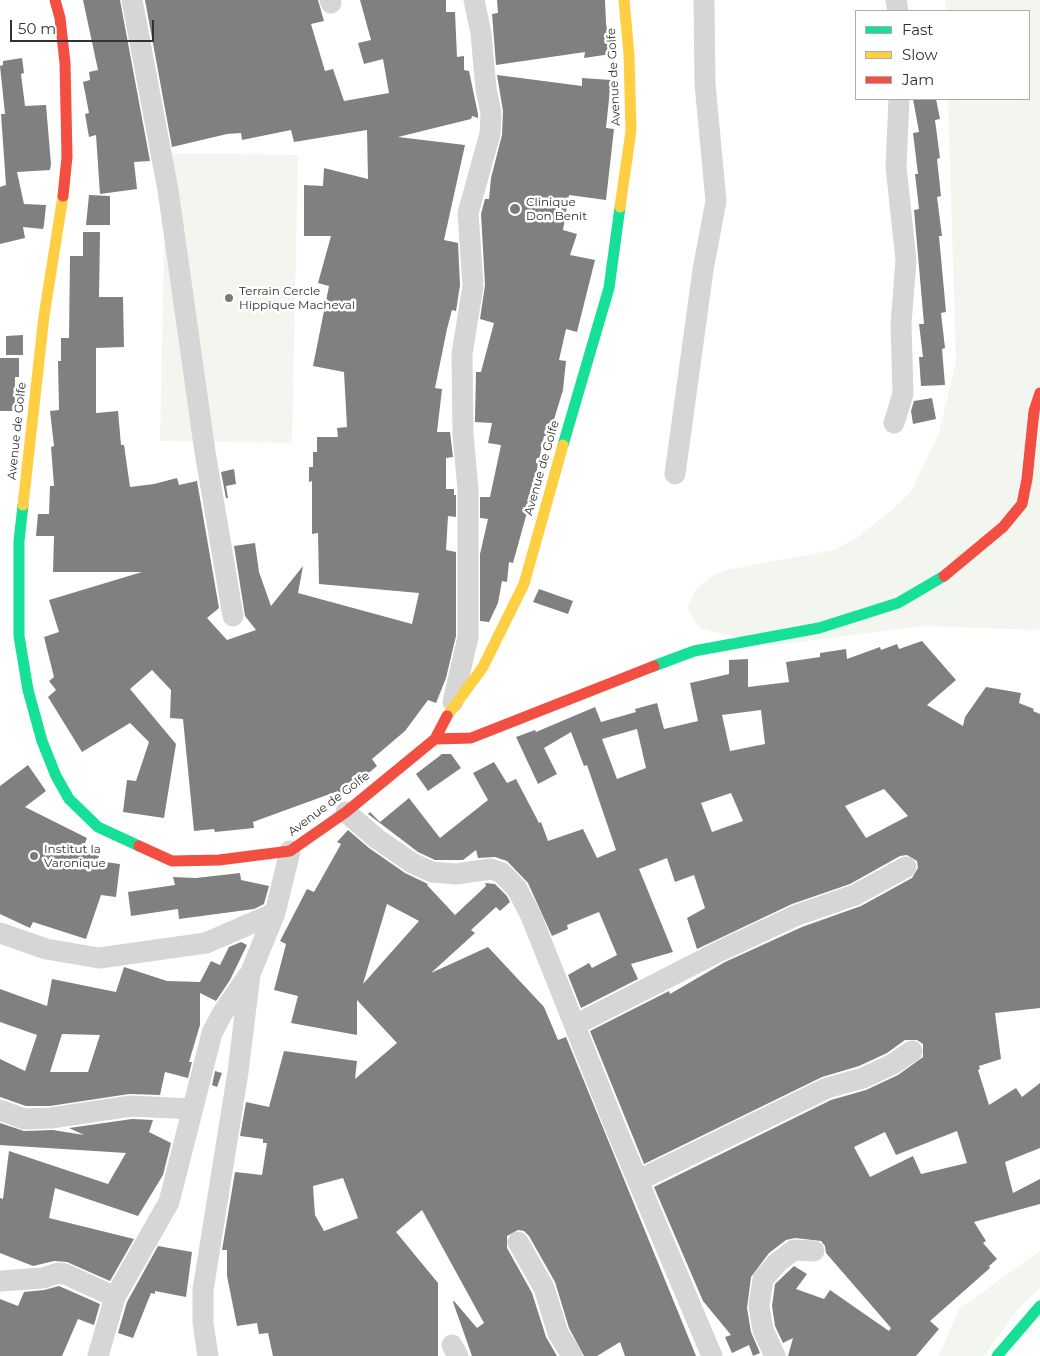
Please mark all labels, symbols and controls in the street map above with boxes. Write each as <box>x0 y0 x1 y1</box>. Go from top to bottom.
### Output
scale bar <box>12 10 156 42</box>
legend <box>855 10 1030 100</box>
text: 50 m <box>18 19 56 38</box>
text: Fast <box>902 20 933 39</box>
street label: Avenue de Golfe <box>604 28 624 126</box>
text: Slow <box>902 45 938 64</box>
text: Jam <box>902 70 934 89</box>
place label: Clinique Don Benit <box>526 195 587 223</box>
marker: Clinique Don Benit <box>508 202 522 216</box>
place label: Terrain Cercle Hippique Macheval <box>239 284 355 312</box>
marker: Terrain Cercle Hippique Macheval <box>223 292 235 304</box>
street label: Avenue de Golfe <box>5 381 29 481</box>
street label: Avenue de Golfe <box>522 419 562 517</box>
street label: Avenue de Golfe <box>285 769 373 839</box>
place label: Institut la Varonique <box>44 842 106 870</box>
marker: Institut la Varonique <box>28 850 40 862</box>

